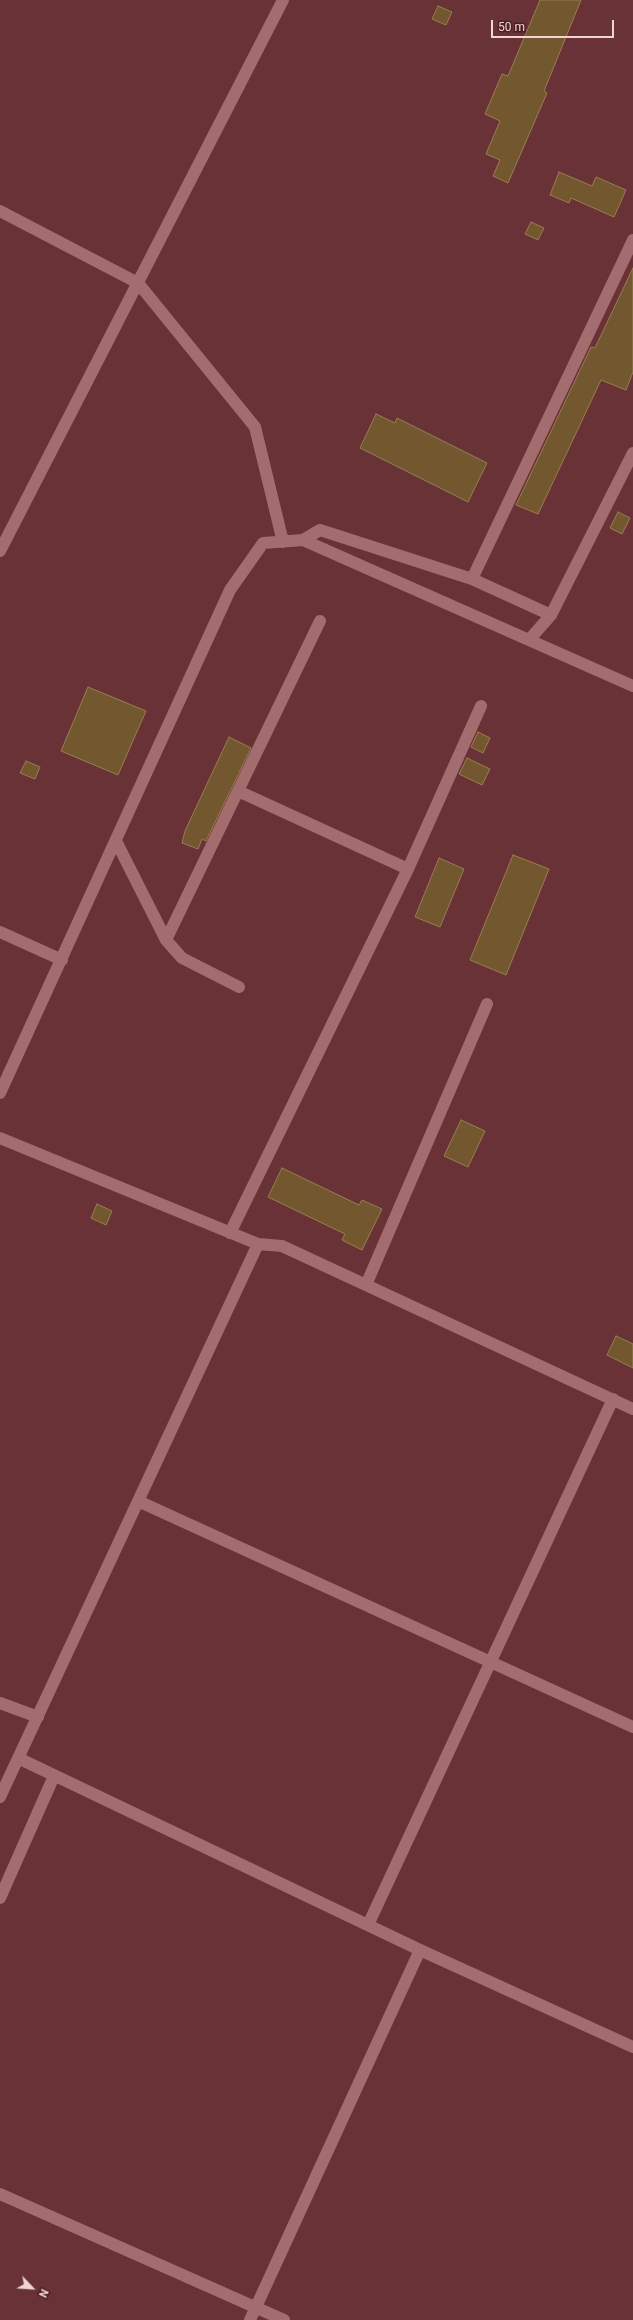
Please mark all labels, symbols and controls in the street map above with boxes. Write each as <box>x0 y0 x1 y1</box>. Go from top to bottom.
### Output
scale bar <box>493 12 616 38</box>
text: 50 m <box>498 20 525 34</box>
north arrow <box>12 2268 52 2308</box>
text: N <box>36 2287 51 2300</box>

